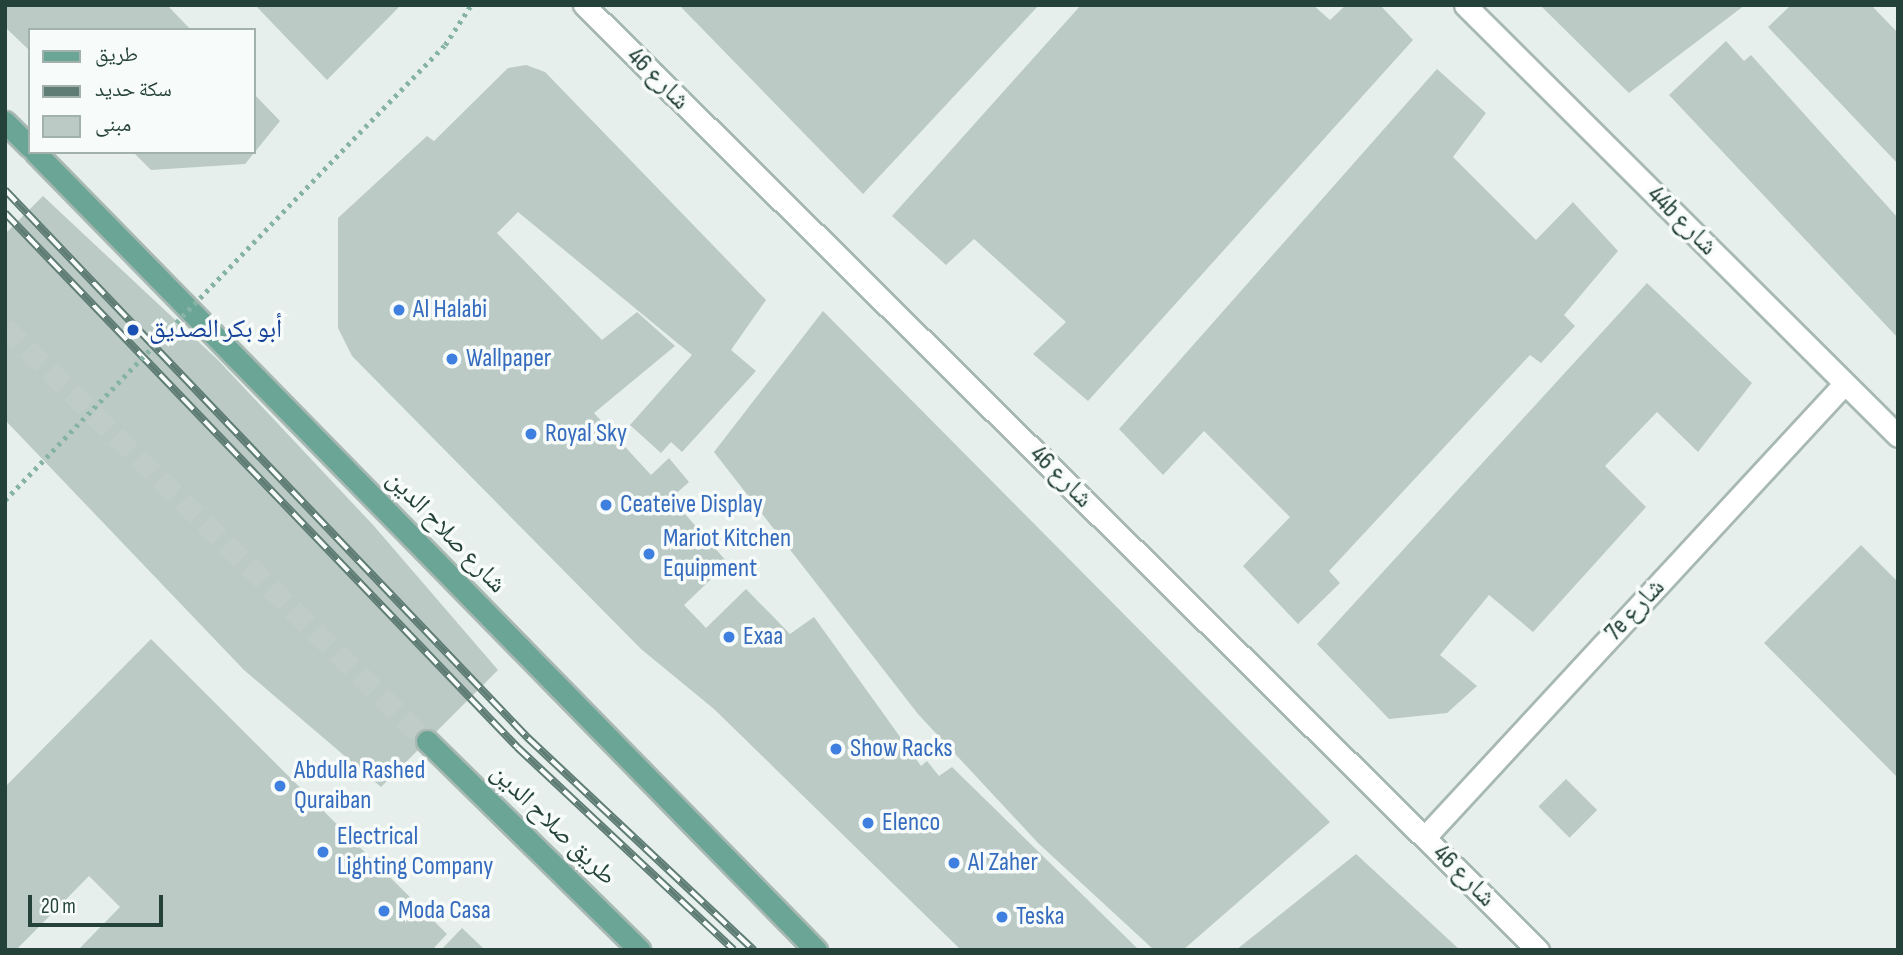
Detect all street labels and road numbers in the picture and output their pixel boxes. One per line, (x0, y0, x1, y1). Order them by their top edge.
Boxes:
street label: شارع 46 (620, 41, 696, 117)
street label: 44b شارع (1640, 179, 1724, 263)
street label: شارع 46 (1023, 439, 1099, 515)
street label: شارع صلاح الدين (380, 464, 512, 600)
street label: 7e شارع (1598, 572, 1672, 648)
street label: طريق صلاح الدين (484, 757, 622, 893)
street label: شارع 46 (1426, 838, 1502, 914)

